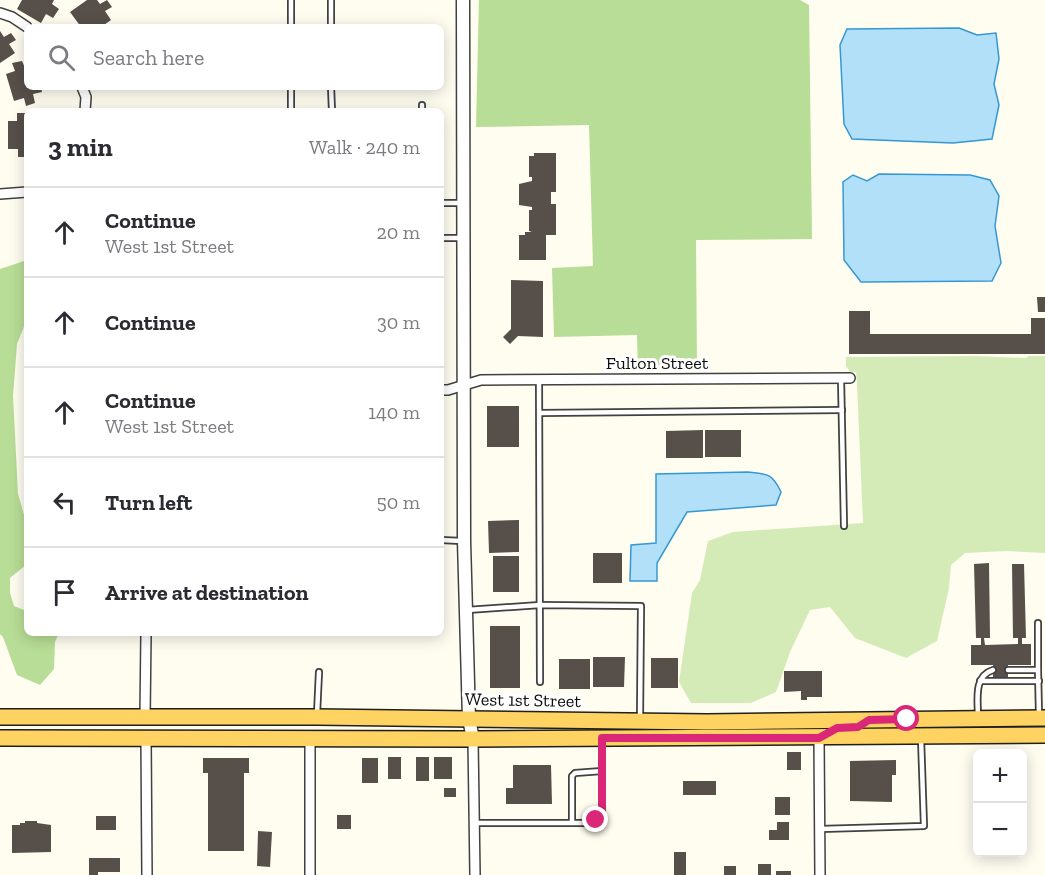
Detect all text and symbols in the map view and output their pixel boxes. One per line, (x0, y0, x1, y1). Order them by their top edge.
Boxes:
search box (24, 24, 444, 90)
icon: search (45, 41, 78, 74)
text: Search here (93, 44, 204, 71)
text: 3 min (48, 131, 113, 163)
text: Walk · 240 m (309, 135, 420, 159)
text: Continue (105, 207, 196, 234)
icon: ahead (48, 216, 81, 249)
text: 20 m (376, 220, 420, 244)
text: West 1st Street (105, 234, 234, 258)
icon: ahead (48, 306, 81, 339)
text: Continue (105, 309, 196, 336)
text: 30 m (377, 310, 420, 334)
street label: Fulton Street (606, 352, 709, 374)
text: Continue (105, 387, 196, 414)
icon: ahead (48, 396, 81, 429)
text: 140 m (368, 400, 420, 424)
text: West 1st Street (105, 414, 234, 438)
icon: left (48, 486, 81, 519)
text: Turn left (105, 489, 192, 516)
text: 50 m (376, 490, 420, 514)
icon: arrive (48, 576, 81, 609)
text: Arrive at destination (105, 579, 308, 606)
street label: West 1st Street (465, 688, 582, 712)
route start (893, 705, 919, 731)
map controls (973, 749, 1027, 857)
button: + (973, 749, 1027, 803)
button: − (973, 803, 1027, 857)
route end (582, 806, 608, 832)

